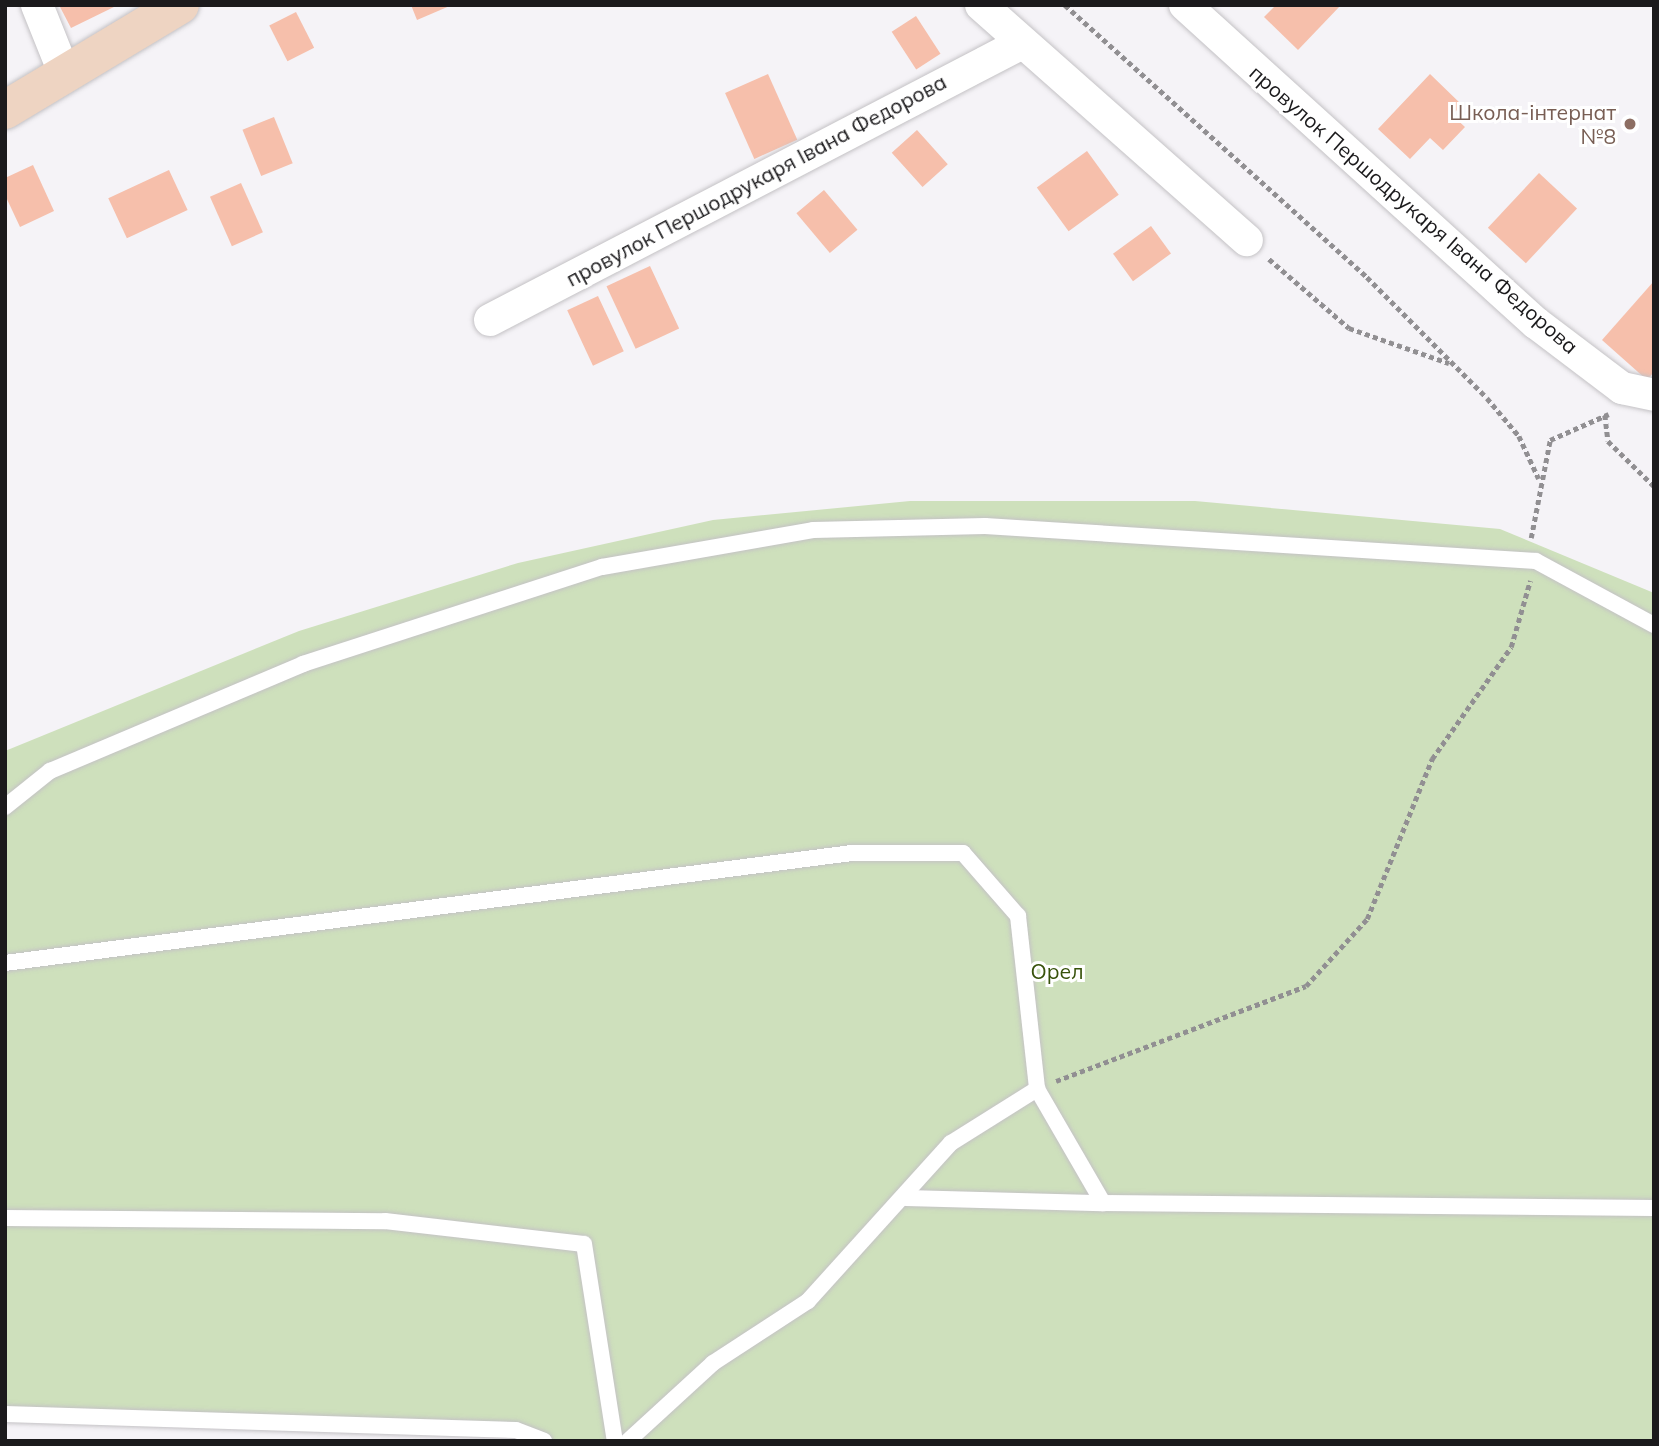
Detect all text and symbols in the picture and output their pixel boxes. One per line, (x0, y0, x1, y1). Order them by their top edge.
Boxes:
street label: провулок Першодрукаря Івана Федорова (1245, 59, 1583, 359)
street label: провулок Першодрукаря Івана Федорова (562, 69, 950, 291)
place label: Школа-інтернат №8 (1449, 99, 1616, 149)
marker: Школа-інтернат №8 (1622, 116, 1638, 132)
park label: Орел (1031, 958, 1083, 984)

